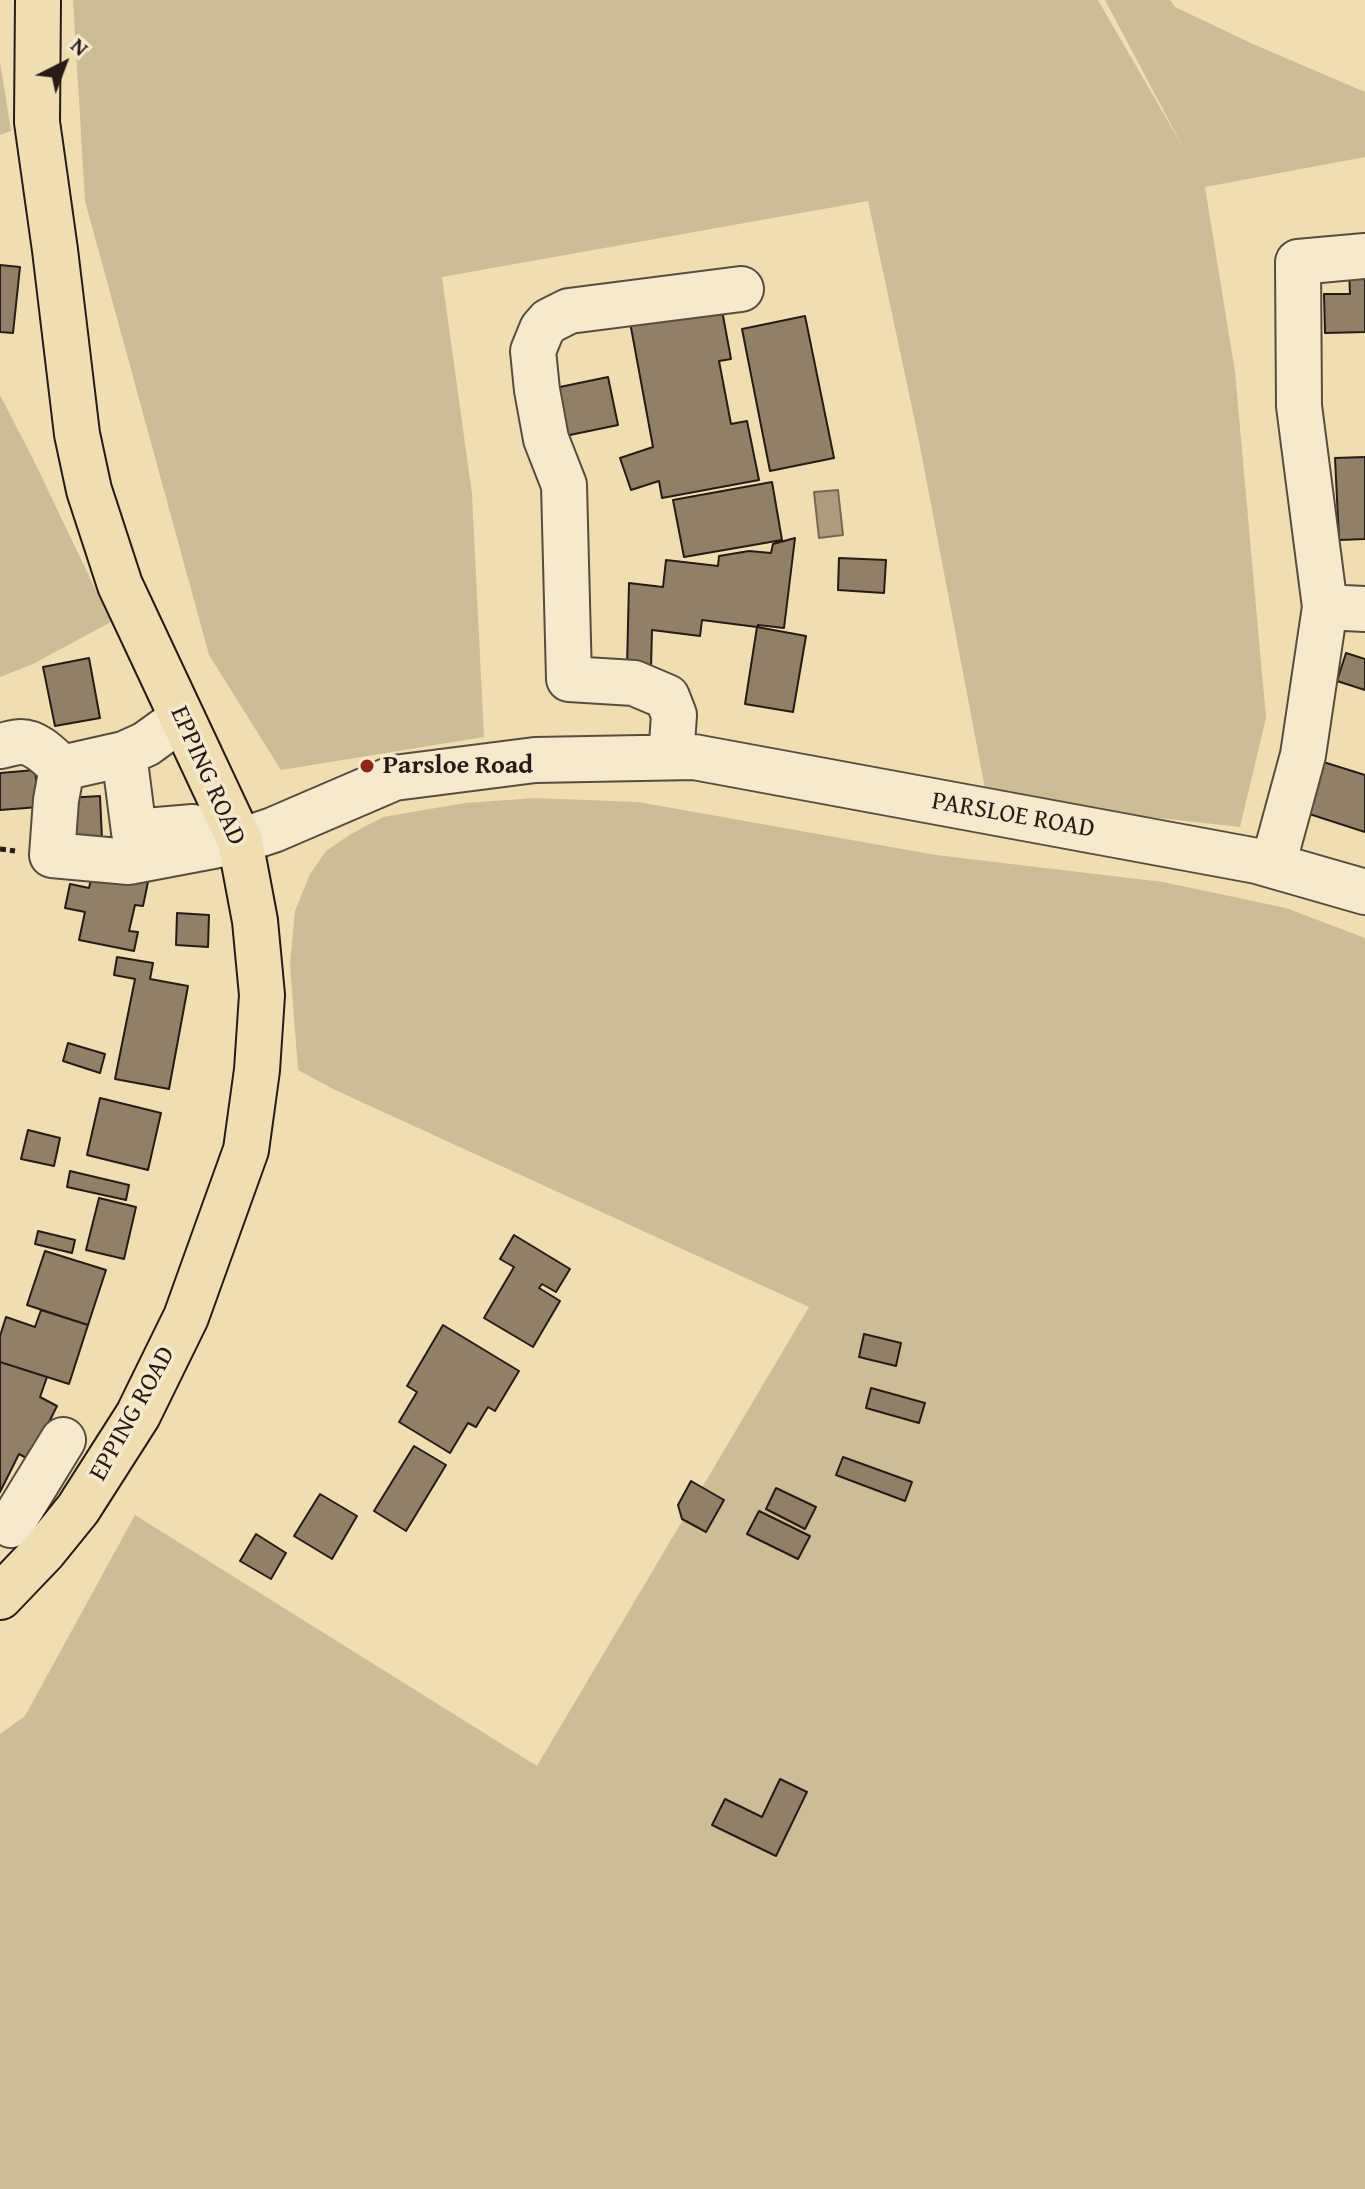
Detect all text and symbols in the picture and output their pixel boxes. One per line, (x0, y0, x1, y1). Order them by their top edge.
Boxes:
north arrow (24, 24, 104, 104)
text: N (64, 29, 96, 63)
street label: EPPING ROAD (163, 702, 251, 850)
place label: Parsloe Road (383, 750, 533, 782)
marker: Parsloe Road (358, 757, 376, 775)
street label: PARSLOE ROAD (929, 786, 1097, 846)
street label: EPPING ROAD (83, 1341, 183, 1487)

